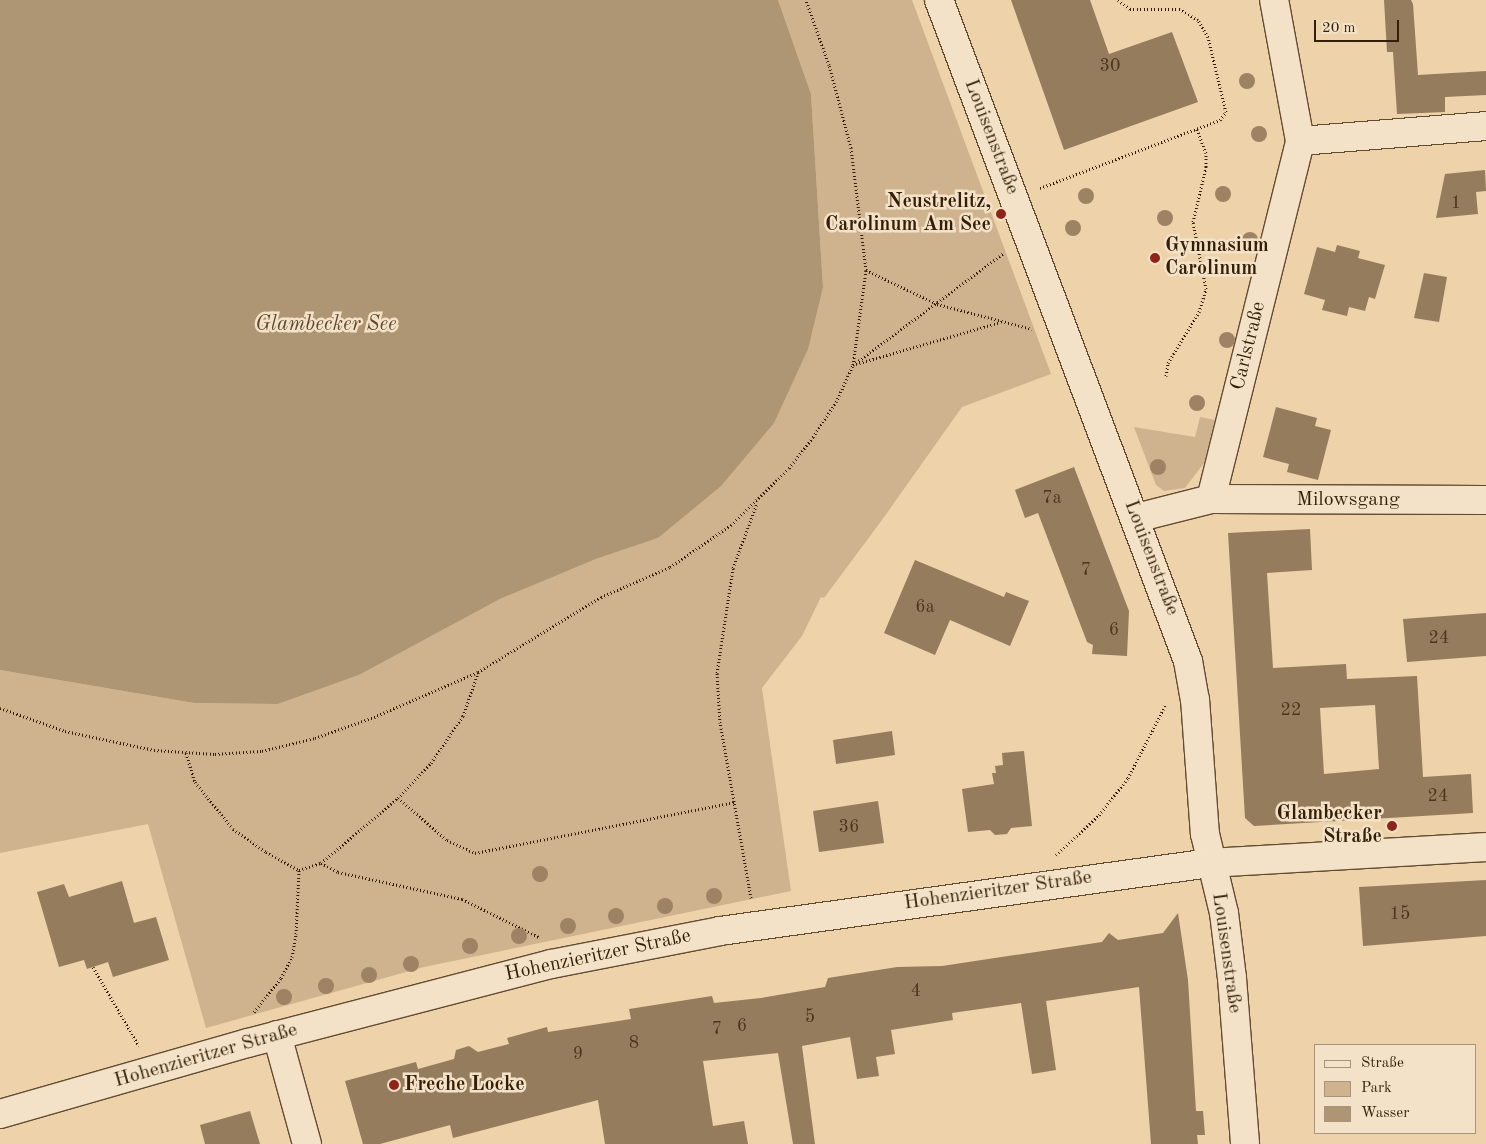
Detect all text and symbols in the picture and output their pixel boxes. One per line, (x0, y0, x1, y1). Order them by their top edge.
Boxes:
scale bar (1316, 10, 1401, 42)
text: 20 m (1322, 21, 1356, 36)
house number: 30 (1100, 55, 1120, 77)
street label: Louisenstraße (958, 76, 1024, 198)
place label: Neustrelitz, Carolinum Am See (825, 190, 991, 237)
house number: 1 (1451, 192, 1461, 214)
marker: Neustrelitz, Carolinum Am See (995, 208, 1007, 220)
place label: Gymnasium Carolinum (1165, 235, 1269, 282)
marker: Gymnasium Carolinum (1149, 252, 1161, 264)
street label: Carlstraße (1226, 299, 1272, 393)
water label: Glambecker See (255, 312, 397, 338)
house number: 7a (1042, 487, 1062, 509)
street label: Milowsgang (1296, 488, 1400, 512)
street label: Louisenstraße (1118, 497, 1184, 619)
house number: 7 (1081, 559, 1091, 581)
house number: 6a (915, 596, 935, 618)
house number: 6 (1109, 619, 1119, 641)
house number: 24 (1429, 627, 1449, 649)
house number: 22 (1281, 699, 1301, 721)
house number: 24 (1428, 785, 1448, 807)
place label: Glambecker Straße (1277, 802, 1382, 849)
house number: 36 (839, 816, 859, 838)
marker: Glambecker Straße (1386, 820, 1398, 832)
street label: Hohenzieritzer Straße (902, 866, 1094, 916)
street label: Louisenstraße (1206, 891, 1246, 1015)
house number: 15 (1390, 903, 1410, 925)
street label: Hohenzieritzer Straße (503, 925, 693, 987)
house number: 4 (911, 980, 921, 1002)
house number: 5 (805, 1006, 815, 1028)
house number: 6 (737, 1015, 747, 1037)
street label: Hohenzieritzer Straße (112, 1018, 300, 1094)
house number: 7 (712, 1018, 722, 1040)
house number: 8 (629, 1032, 639, 1054)
house number: 9 (573, 1043, 583, 1065)
legend (1314, 1044, 1476, 1134)
text: Straße (1361, 1056, 1404, 1071)
place label: Freche Locke (404, 1073, 525, 1097)
marker: Freche Locke (388, 1079, 400, 1091)
text: Park (1361, 1081, 1392, 1096)
text: Wasser (1361, 1106, 1409, 1121)

